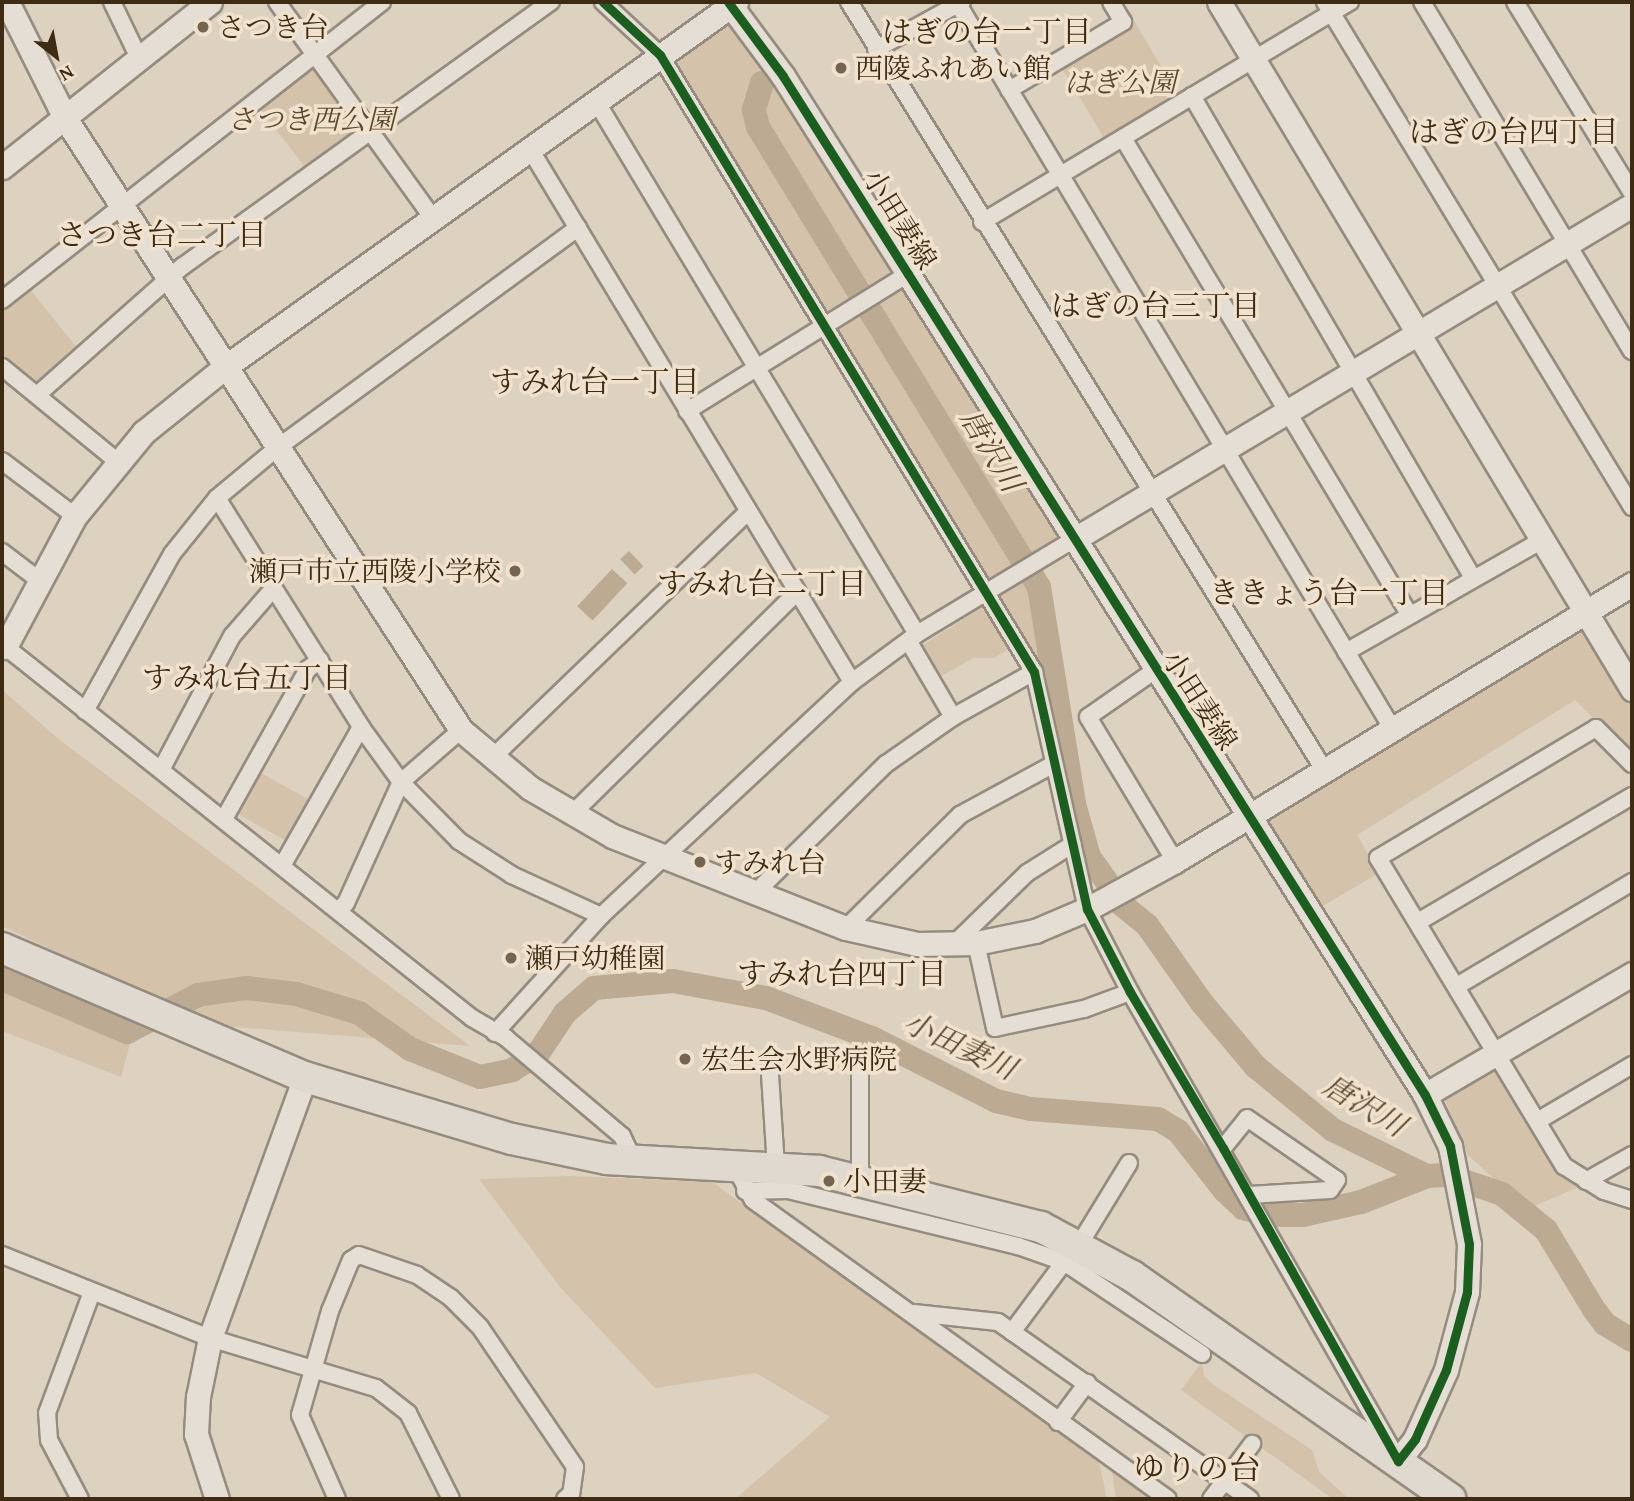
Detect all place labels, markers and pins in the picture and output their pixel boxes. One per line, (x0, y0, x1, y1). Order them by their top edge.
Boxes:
place label: さつき台 (217, 10, 329, 44)
marker: さつき台 (195, 19, 211, 35)
place label: 西陵ふれあい館 (855, 51, 1051, 85)
marker: 西陵ふれあい館 (833, 60, 849, 76)
place label: 瀬戸市立西陵小学校 (249, 554, 501, 588)
marker: 瀬戸市立西陵小学校 (507, 563, 523, 579)
place label: すみれ台 (714, 845, 826, 879)
marker: すみれ台 (692, 854, 708, 870)
place label: 瀬戸幼稚園 (525, 941, 665, 975)
marker: 瀬戸幼稚園 (503, 950, 519, 966)
place label: 宏生会水野病院 (701, 1042, 897, 1076)
marker: 宏生会水野病院 (675, 1049, 695, 1069)
place label: 小田妻 (843, 1164, 927, 1198)
marker: 小田妻 (821, 1173, 837, 1189)

